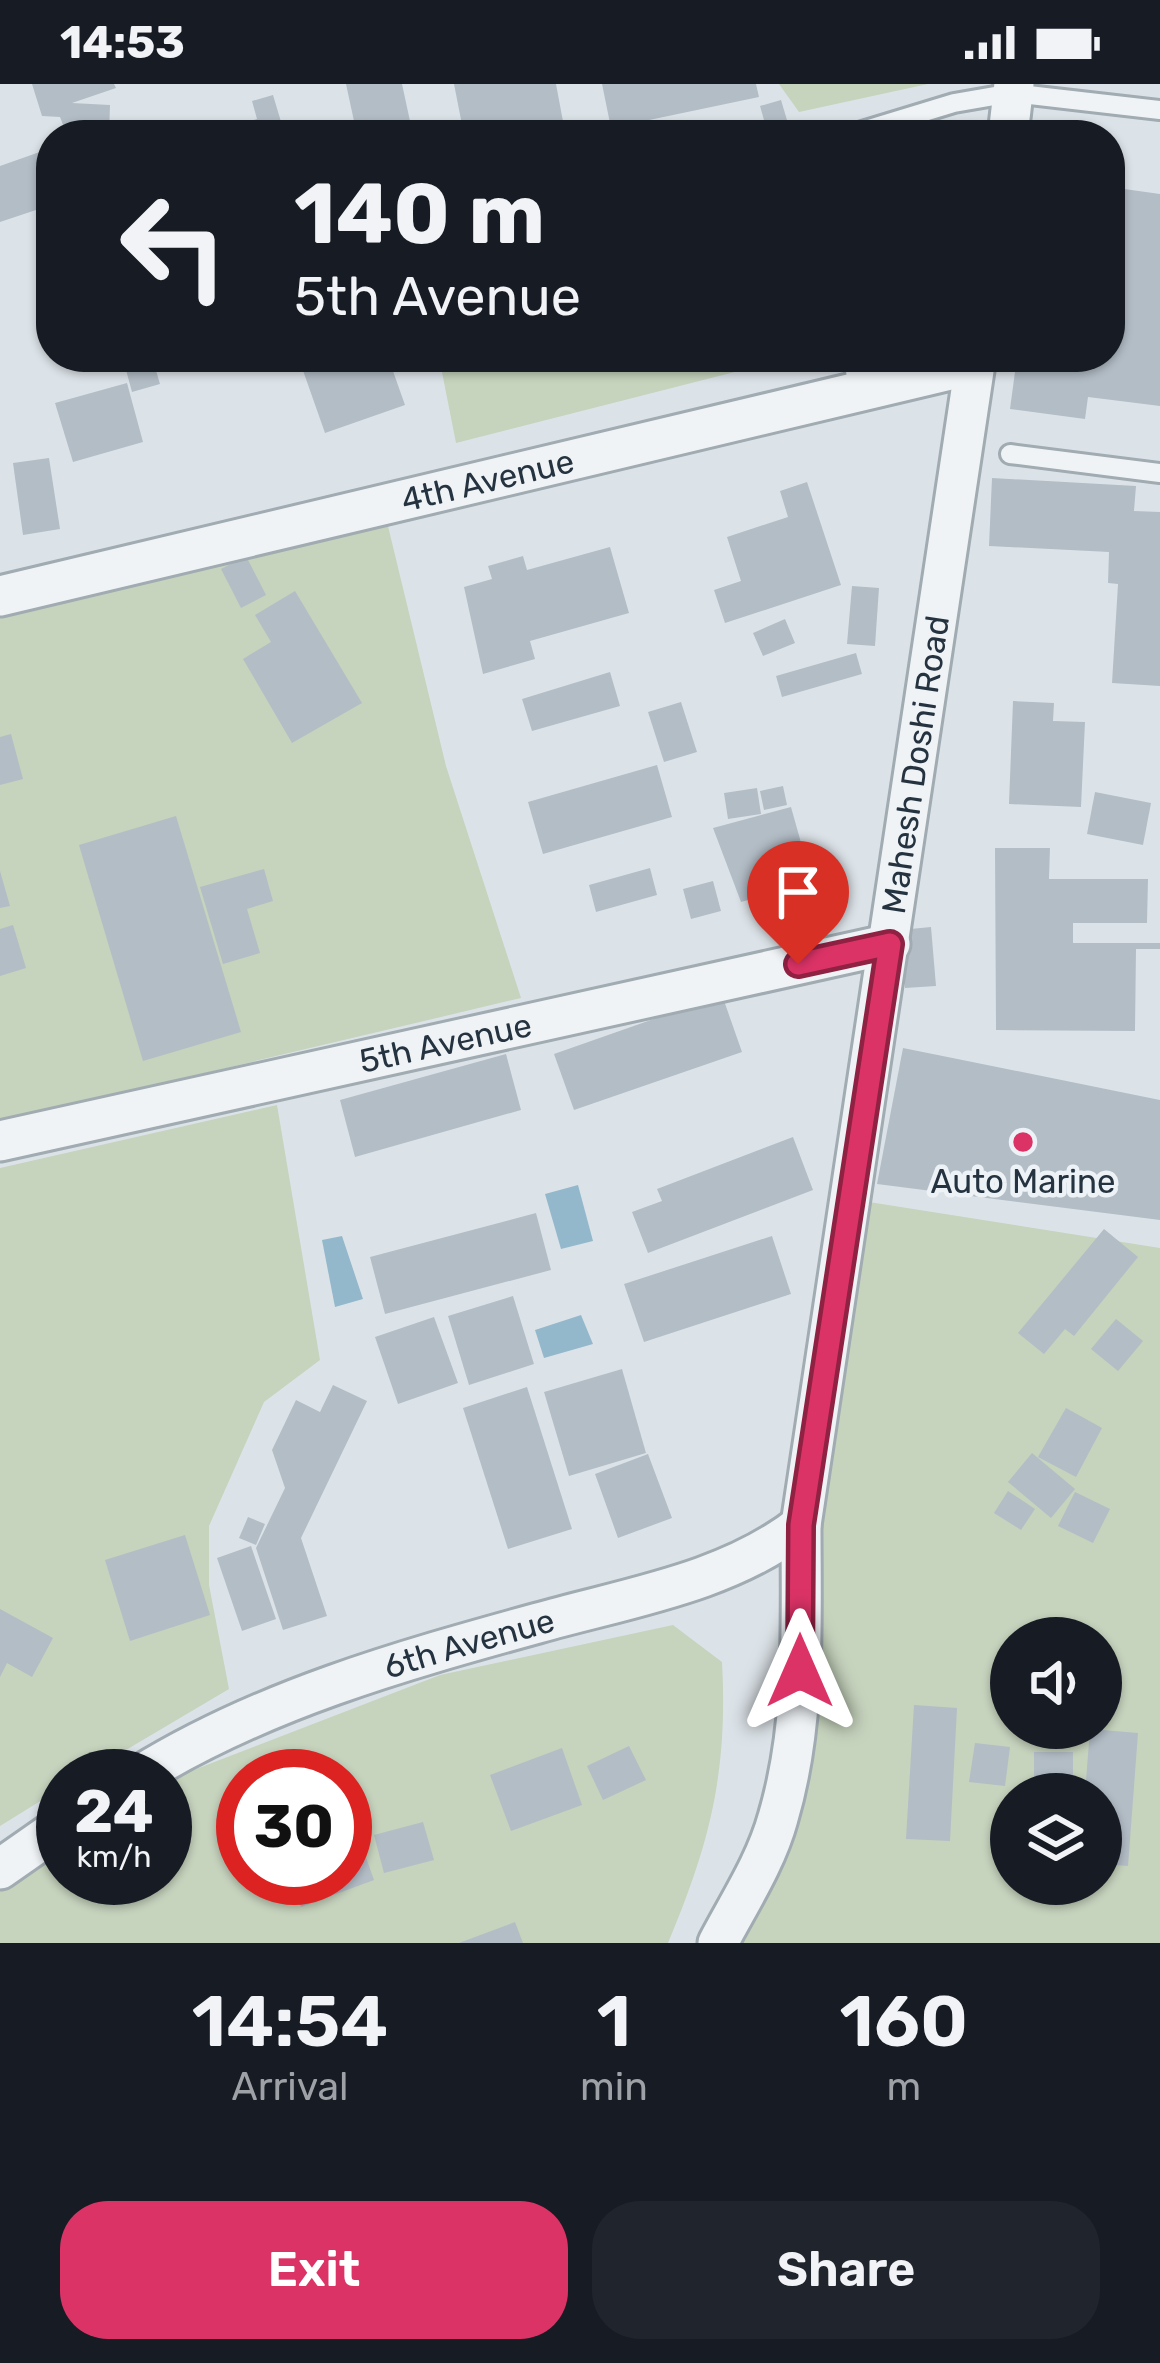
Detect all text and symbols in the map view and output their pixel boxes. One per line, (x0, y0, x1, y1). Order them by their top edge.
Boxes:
text: 14:53 (60, 16, 185, 69)
text: 140 m (294, 164, 545, 264)
icon: left (96, 168, 252, 324)
text: 5th Avenue (294, 265, 581, 329)
street label: 4th Avenue (397, 441, 578, 520)
street label: Mahesh Doshi Road (874, 613, 957, 916)
pin (747, 841, 849, 964)
icon: arrive (765, 859, 831, 925)
street label: 5th Avenue (355, 1005, 535, 1081)
marker: Auto Marine (1010, 1129, 1036, 1155)
place label: Auto Marine (930, 1162, 1116, 1201)
street label: 6th Avenue (379, 1600, 559, 1687)
position arrow (737, 1608, 863, 1734)
map controls (990, 1617, 1122, 1905)
button: sound (990, 1617, 1122, 1749)
speed limit sign: 30 (216, 1749, 372, 1905)
button: layers (990, 1773, 1122, 1905)
text: 24 (74, 1776, 154, 1847)
text: km/h (77, 1839, 151, 1875)
text: 14:54 (192, 1979, 388, 2064)
text: 1 (597, 1979, 631, 2064)
text: 160 (840, 1979, 968, 2064)
text: Arrival (232, 2064, 349, 2110)
text: min (580, 2064, 648, 2110)
text: m (887, 2064, 921, 2110)
button: Exit (60, 2201, 568, 2339)
button: Share (592, 2201, 1100, 2339)

